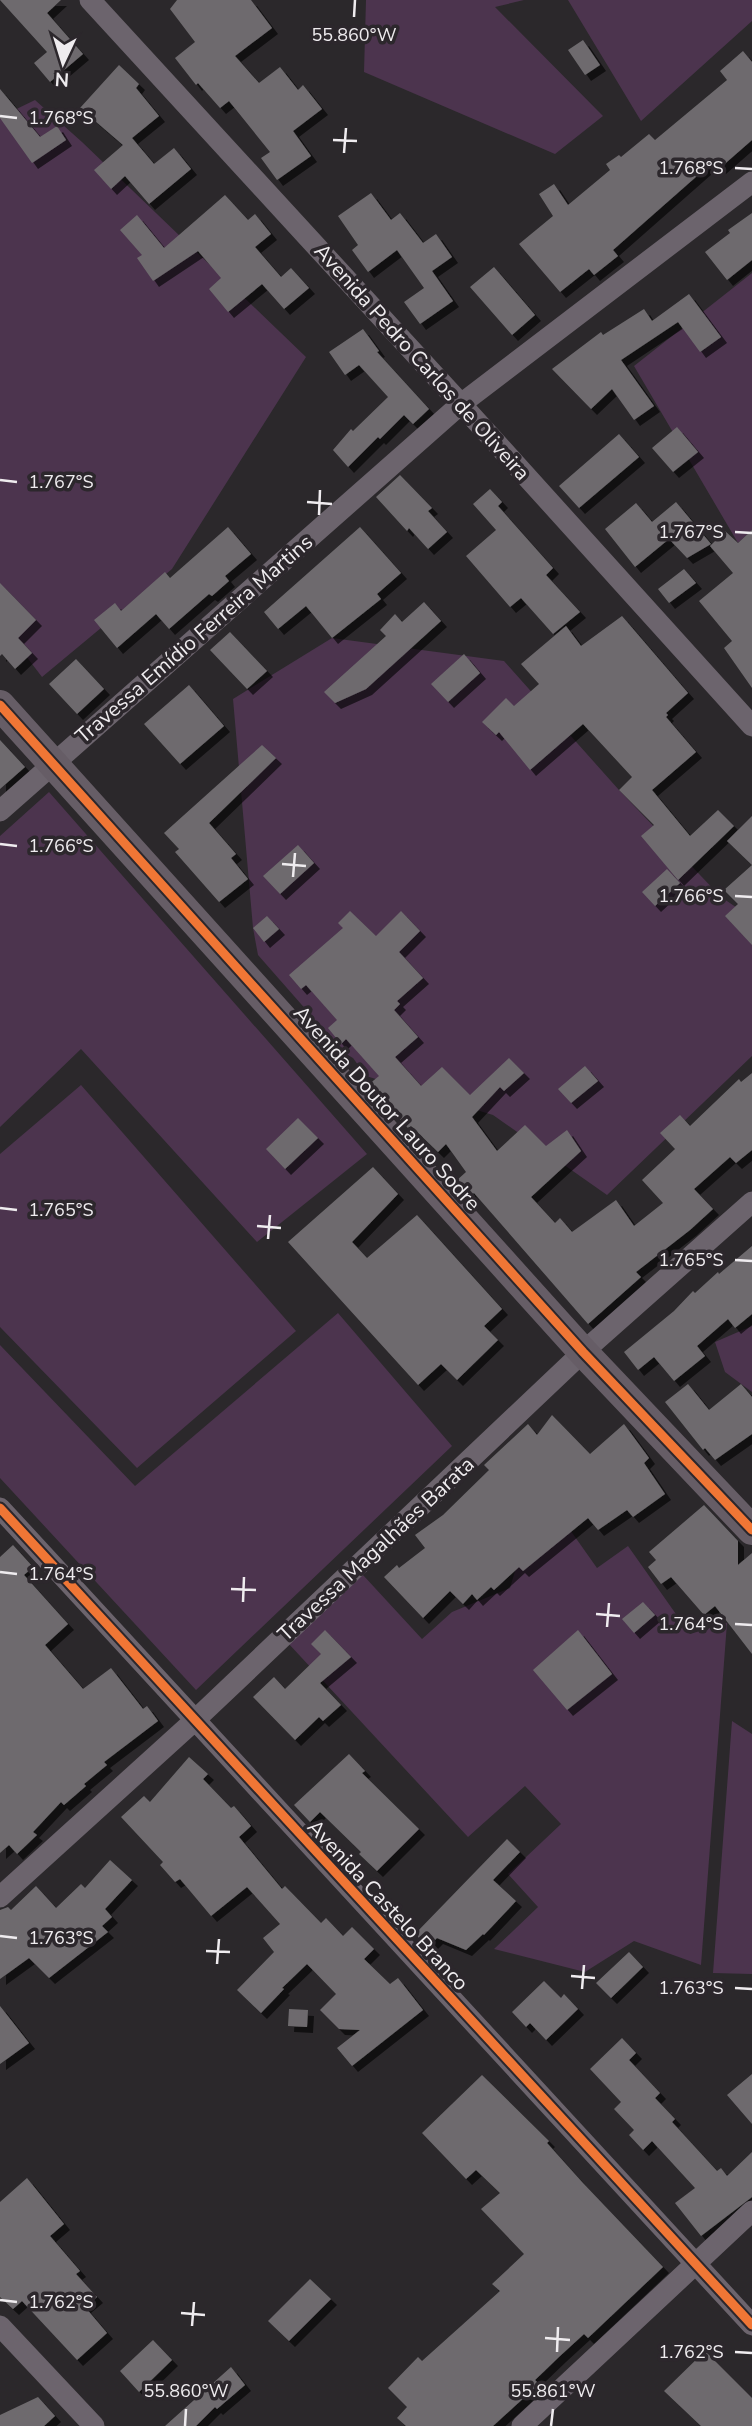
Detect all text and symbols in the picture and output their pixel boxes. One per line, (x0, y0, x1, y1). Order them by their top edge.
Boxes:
text: 55.860°W (312, 23, 397, 47)
north arrow (28, 28, 98, 98)
text: N (54, 65, 70, 92)
text: 1.768°S (28, 106, 94, 130)
text: 1.768°S (658, 156, 724, 180)
street label: Avenida Pedro Carlos de Oliveira (308, 238, 536, 486)
text: 1.767°S (28, 470, 94, 494)
text: 1.767°S (658, 520, 724, 544)
street label: Travessa Emídio Ferreira Martins (69, 528, 319, 750)
text: 1.766°S (28, 834, 94, 858)
text: 1.766°S (658, 884, 724, 908)
street label: Avenida Doutor Lauro Sodre (287, 999, 487, 1217)
text: 1.765°S (28, 1198, 94, 1222)
text: 1.765°S (658, 1248, 724, 1272)
street label: Travessa Magalhães Barata (272, 1450, 480, 1648)
text: 1.764°S (28, 1562, 94, 1586)
text: 1.764°S (658, 1612, 724, 1636)
street label: Avenida Castelo Branco (301, 1813, 475, 1997)
text: 1.763°S (28, 1926, 94, 1950)
text: 1.763°S (658, 1976, 724, 2000)
text: 1.762°S (28, 2290, 94, 2314)
text: 1.762°S (658, 2340, 724, 2364)
text: 55.860°W (144, 2379, 229, 2403)
text: 55.861°W (511, 2379, 596, 2403)

